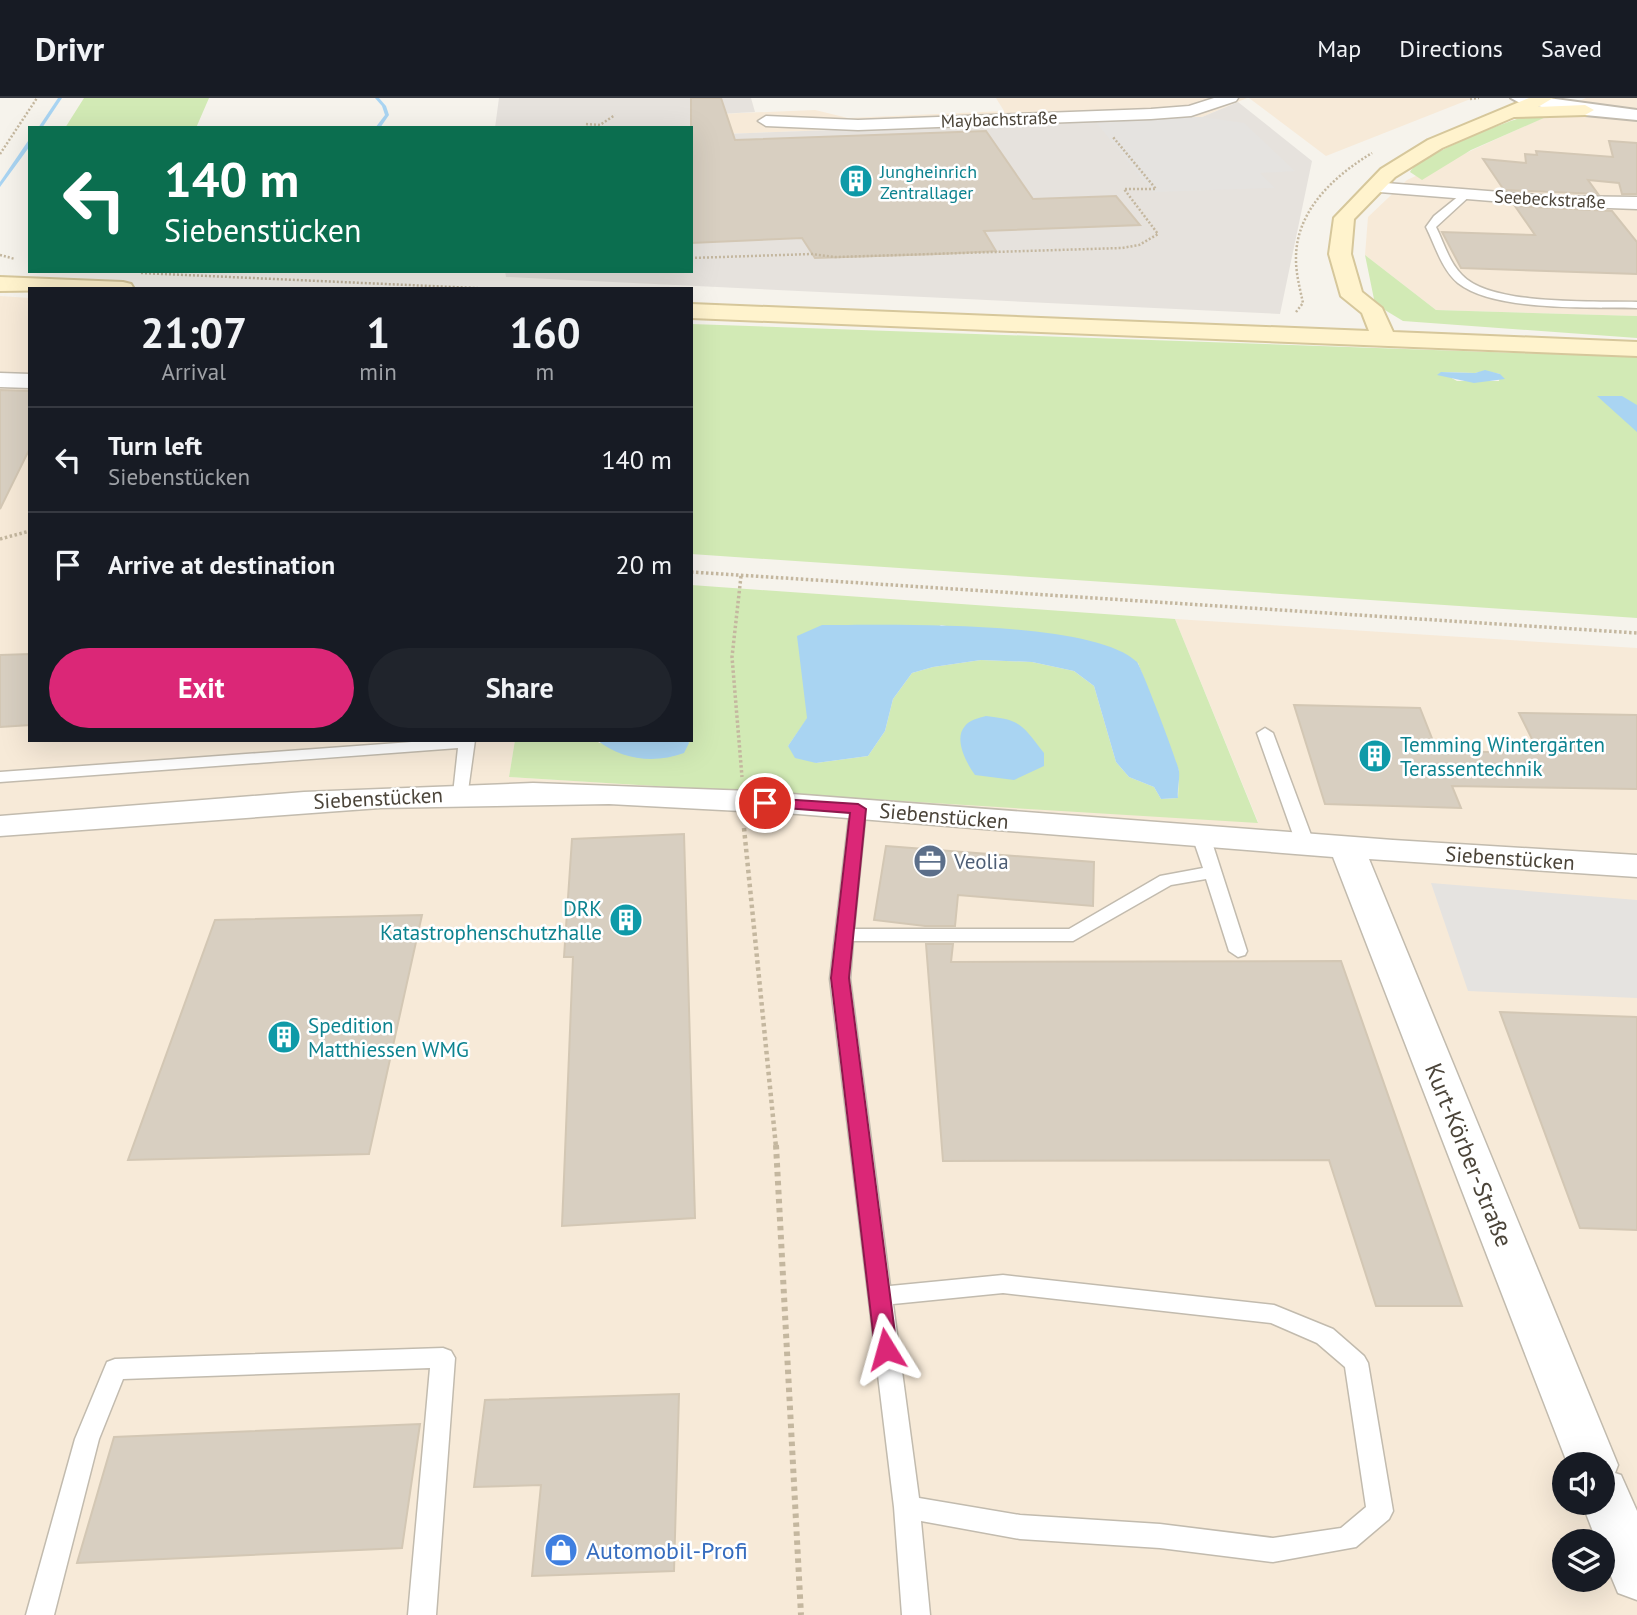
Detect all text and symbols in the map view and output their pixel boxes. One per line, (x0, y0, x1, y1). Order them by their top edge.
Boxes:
text: Drivr (35, 27, 104, 70)
text: Map (1317, 33, 1361, 64)
text: Directions (1399, 33, 1503, 64)
text: Saved (1541, 33, 1602, 64)
street label: Maybachstraße (940, 105, 1058, 133)
text: 140 m (164, 147, 299, 211)
icon: left (49, 154, 140, 245)
place label: Jungheinrich Zentrallager (879, 160, 977, 204)
building icon: Jungheinrich Zentrallager (837, 162, 875, 200)
street label: Seebeckstraße (1494, 185, 1606, 213)
text: Siebenstücken (164, 209, 362, 251)
text: 21:07 (140, 305, 247, 360)
text: 1 (366, 305, 390, 360)
text: 160 (509, 305, 581, 360)
text: Arrival (161, 357, 226, 386)
text: min (359, 357, 397, 386)
text: m (536, 357, 554, 386)
text: Turn left (108, 429, 202, 462)
icon: left (49, 441, 87, 479)
text: 140 m (601, 443, 672, 476)
text: Siebenstücken (108, 462, 250, 491)
icon: arrive (49, 546, 87, 584)
text: Arrive at destination (108, 548, 335, 581)
text: 20 m (616, 548, 672, 581)
button: Exit (49, 648, 354, 728)
button: Share (368, 648, 672, 728)
place label: Temming Wintergärten Terassentechnik (1400, 731, 1605, 782)
building icon: Temming Wintergärten Terassentechnik (1356, 737, 1394, 775)
pin (735, 773, 795, 833)
street label: Siebenstücken (313, 781, 443, 815)
icon: arrive (746, 784, 784, 822)
street label: Siebenstücken (878, 797, 1010, 835)
street label: Siebenstücken (1444, 840, 1576, 876)
office icon: Veolia (911, 842, 949, 880)
place label: Veolia (953, 848, 1009, 875)
place label: DRK Katastrophenschutzhalle (380, 895, 602, 946)
building icon: DRK Katastrophenschutzhalle (607, 901, 645, 939)
place label: Spedition Matthiessen WMG (308, 1012, 469, 1063)
building icon: Spedition Matthiessen WMG (265, 1018, 303, 1056)
street label: Kurt-Körber-Straße (1418, 1059, 1520, 1251)
position arrow (849, 1312, 923, 1386)
map controls (1552, 1452, 1615, 1592)
button: sound (1552, 1452, 1615, 1515)
button: layers (1552, 1529, 1615, 1592)
shop icon: Automobil-Profi (542, 1531, 580, 1569)
place label: Automobil-Profi (586, 1535, 748, 1566)

